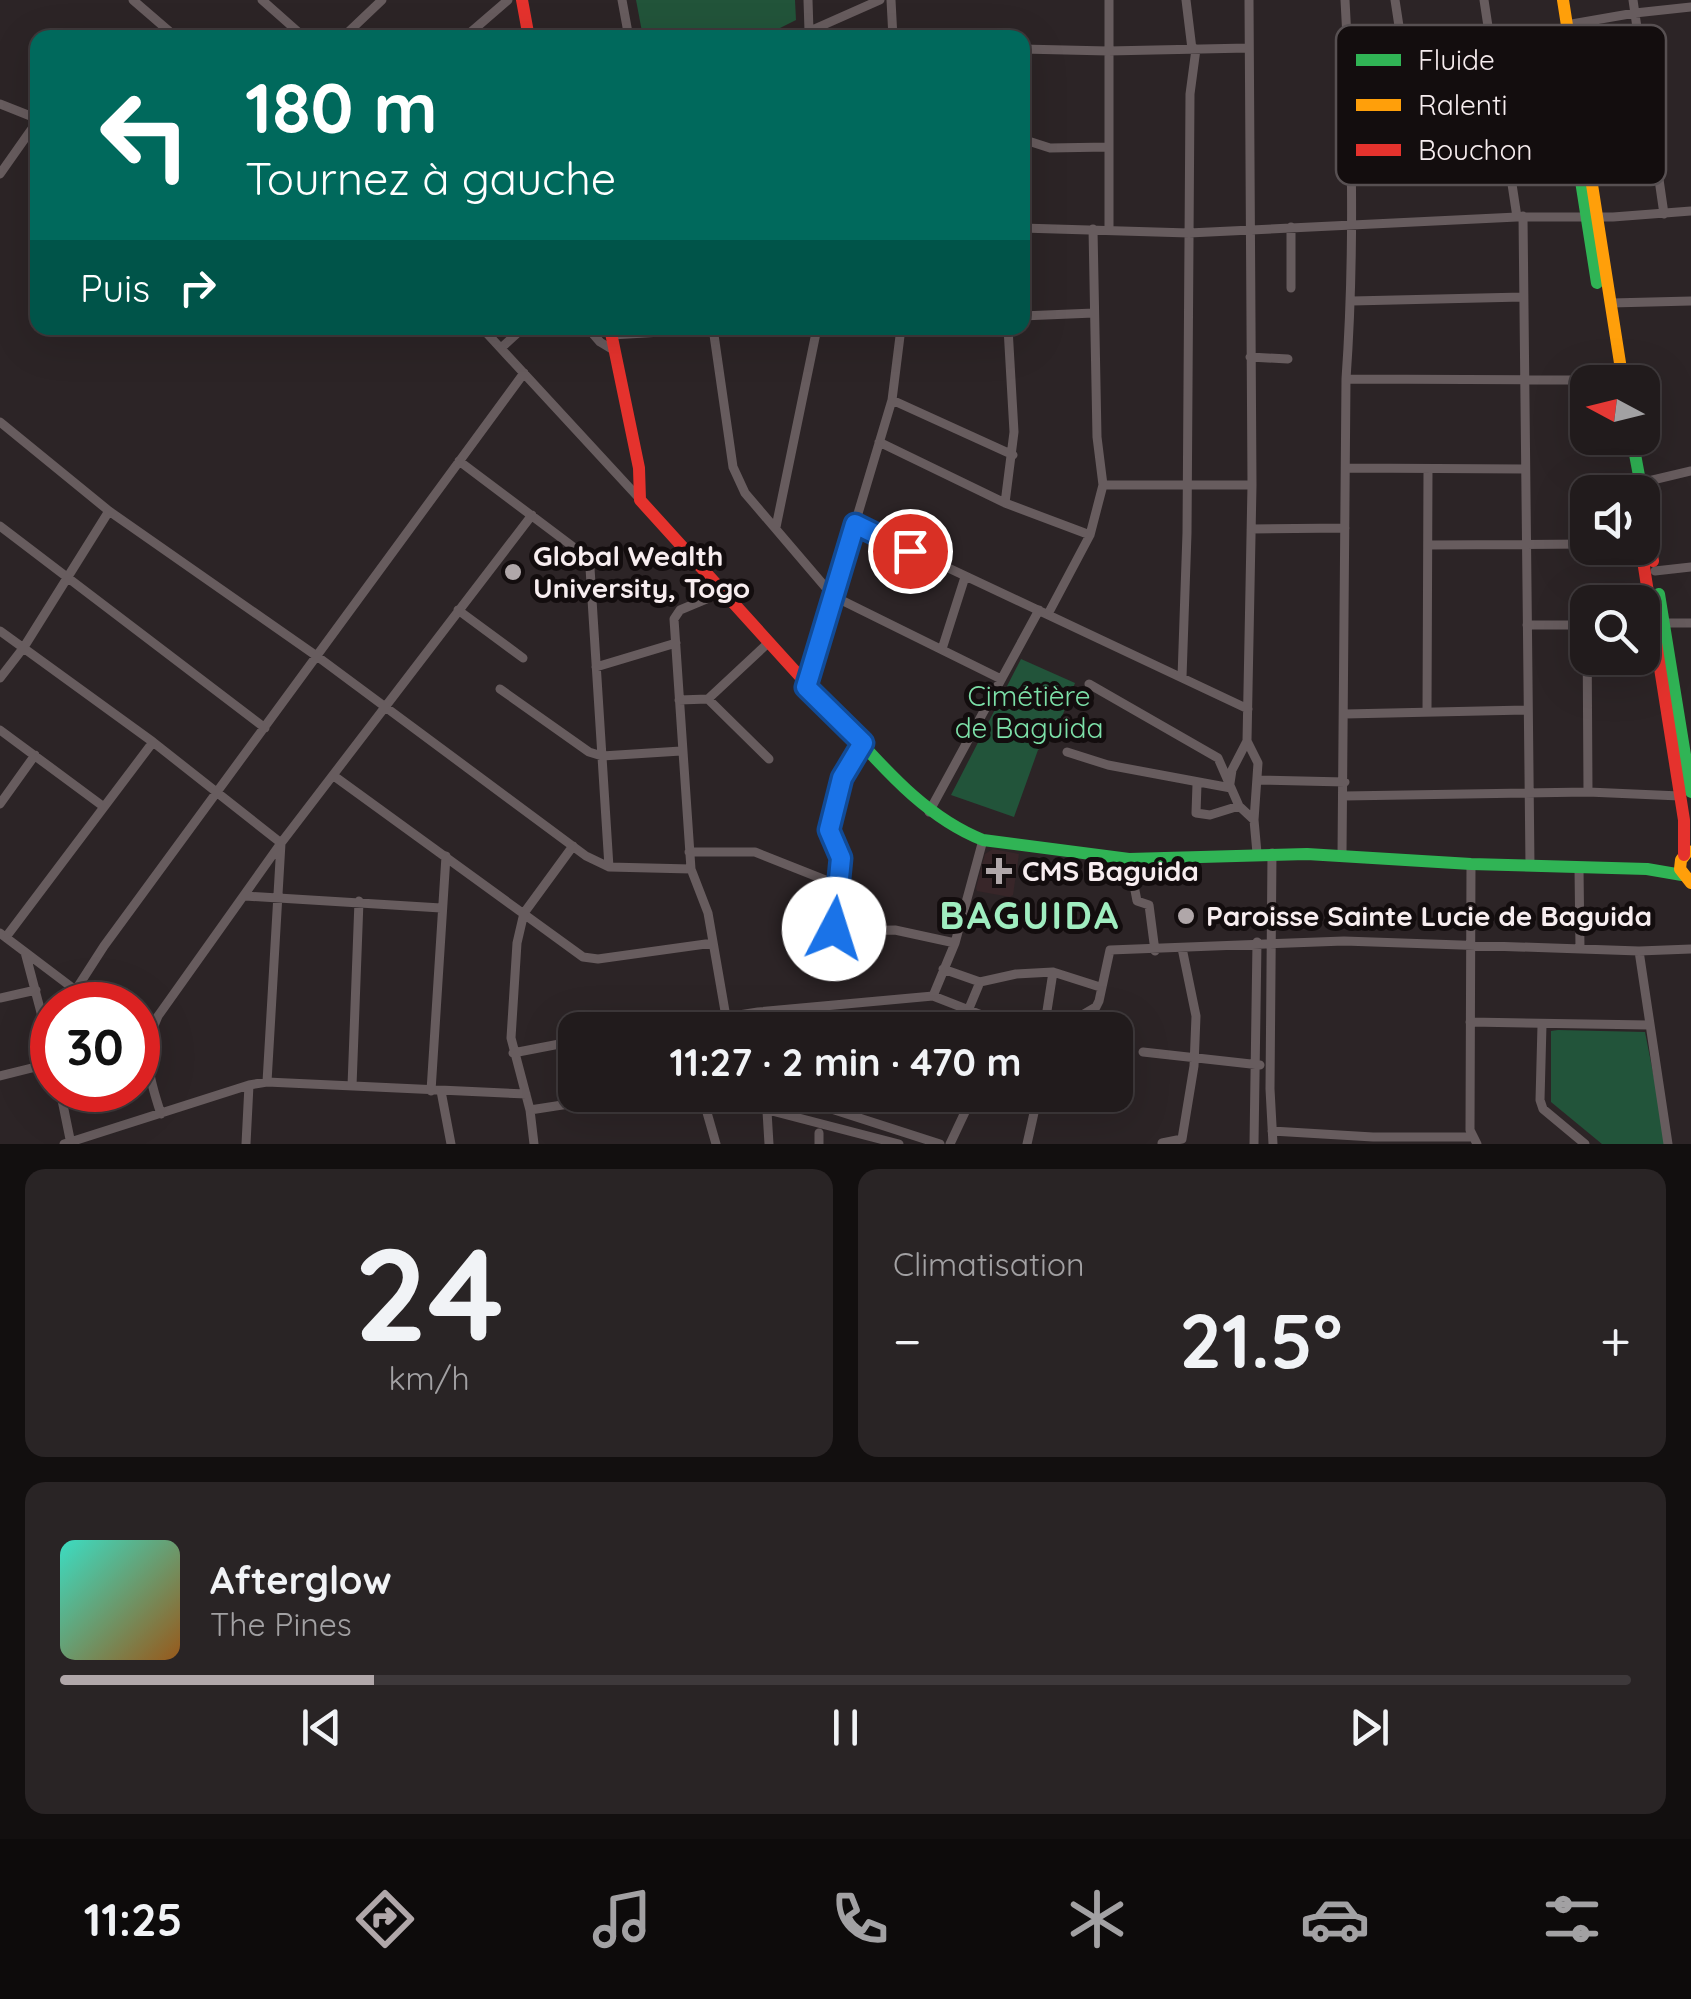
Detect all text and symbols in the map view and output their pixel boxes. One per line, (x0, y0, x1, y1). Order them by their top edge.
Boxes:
legend (1336, 25, 1666, 185)
text: Fluide (1418, 42, 1495, 77)
text: 180 m (245, 63, 438, 151)
icon: left (80, 70, 210, 200)
text: Ralenti (1418, 87, 1508, 122)
text: Bouchon (1418, 132, 1533, 167)
text: Tournez à gauche (245, 150, 616, 206)
icon: right (170, 260, 225, 315)
text: Puis (80, 264, 150, 312)
north arrow (1570, 365, 1660, 455)
map controls (1570, 365, 1660, 675)
button: sound (1570, 475, 1660, 565)
pin (868, 509, 953, 594)
icon: arrive (883, 524, 938, 579)
place label: Global Wealth University, Togo (533, 538, 750, 605)
marker: Global Wealth University, Togo (502, 561, 524, 583)
button: search (1570, 585, 1660, 675)
park label: Cimétière de Baguida (955, 678, 1103, 745)
place label: CMS Baguida (1022, 853, 1199, 888)
marker: CMS Baguida (986, 858, 1012, 884)
position arrow (782, 877, 886, 981)
district label: BAGUIDA (939, 891, 1121, 939)
place label: Paroisse Sainte Lucie de Baguida (1206, 898, 1652, 933)
marker: Paroisse Sainte Lucie de Baguida (1175, 905, 1197, 927)
speed limit sign: 30 (30, 982, 160, 1112)
text: 11:27 · 2 min · 470 m (670, 1038, 1021, 1086)
text: 24 (354, 1211, 504, 1374)
text: Climatisation (893, 1244, 1085, 1284)
text: 21.5° (1179, 1293, 1342, 1387)
text: − (893, 1306, 922, 1375)
text: + (1600, 1306, 1631, 1375)
text: km/h (388, 1358, 470, 1398)
text: Afterglow (210, 1556, 392, 1604)
text: The Pines (210, 1604, 352, 1644)
icon: previous (294, 1700, 349, 1755)
icon: pause (818, 1700, 873, 1755)
icon: next (1342, 1700, 1397, 1755)
icon: directions (350, 1884, 420, 1954)
icon: music (587, 1884, 657, 1954)
icon: phone (825, 1884, 895, 1954)
icon: climate (1062, 1884, 1132, 1954)
icon: car (1300, 1884, 1370, 1954)
icon: filters (1537, 1884, 1607, 1954)
text: 11:25 (84, 1891, 183, 1947)

